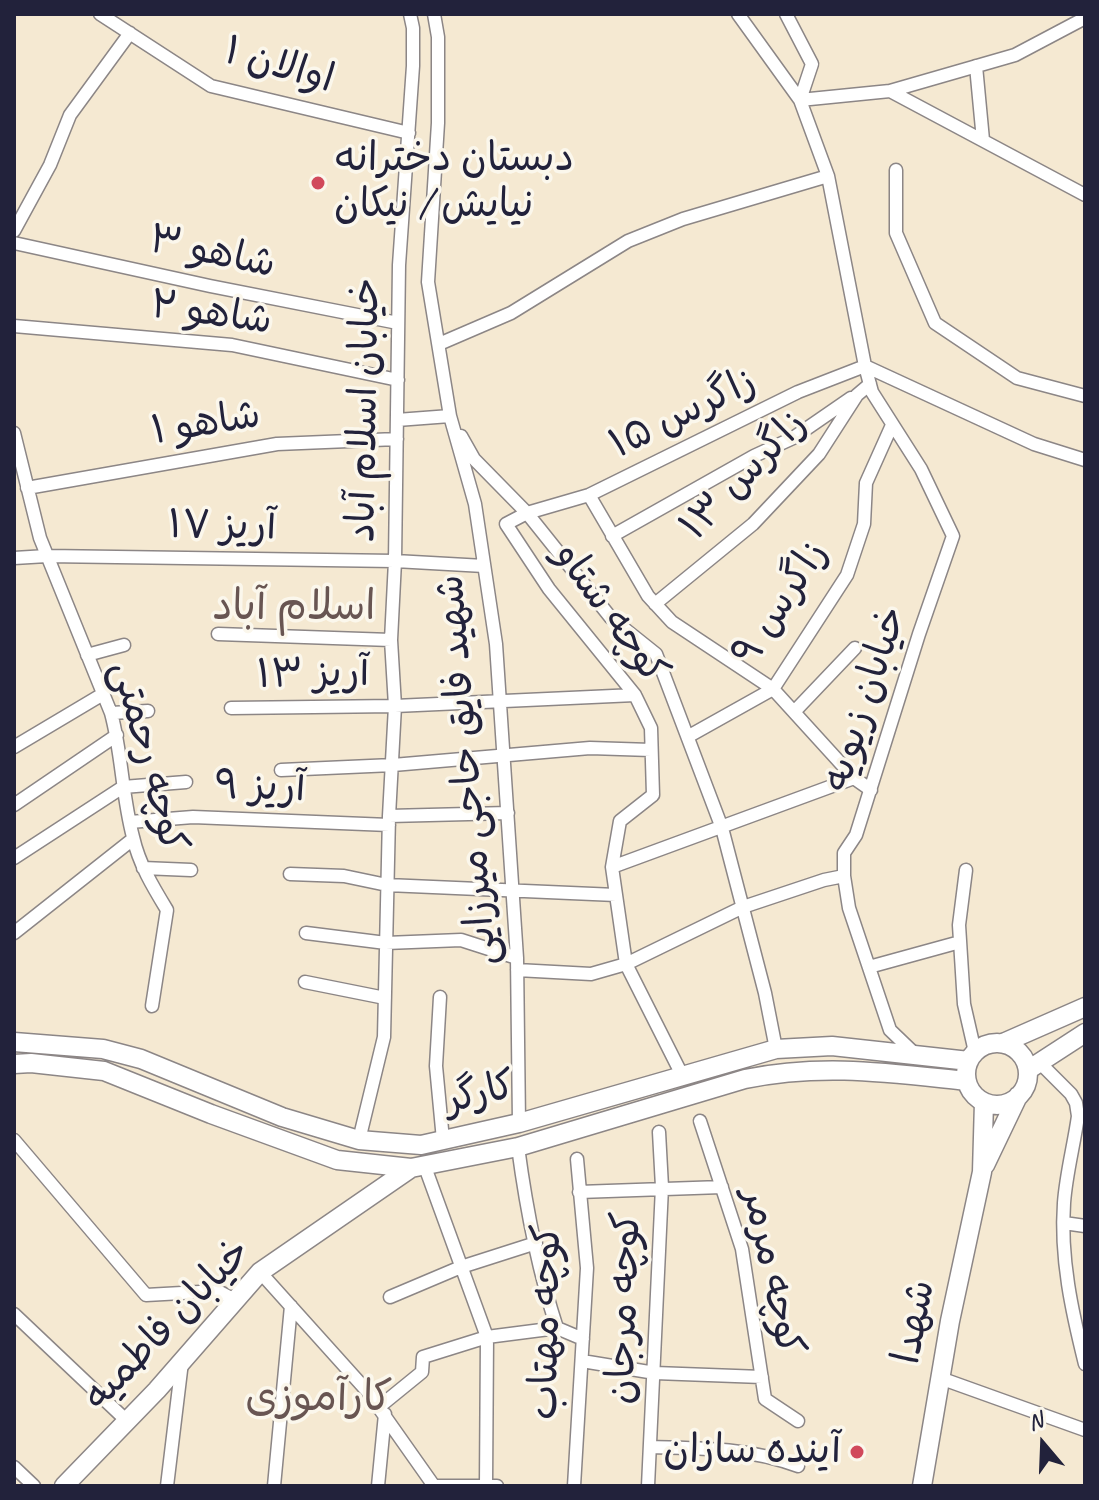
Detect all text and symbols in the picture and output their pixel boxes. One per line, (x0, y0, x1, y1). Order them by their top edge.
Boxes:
street label: اوالان ۱ (219, 27, 339, 105)
place label: دبستان دخترانه نیایش / نیکان (334, 136, 574, 230)
marker: دبستان دخترانه نیایش / نیکان (309, 174, 327, 192)
street label: شاهو ۳ (144, 216, 280, 290)
street label: خیابان اسلام آباد (339, 277, 391, 543)
street label: شاهو ۲ (147, 282, 275, 346)
street label: زاگرس ۱۵ (602, 358, 764, 470)
street label: شاهو ۱ (148, 392, 264, 456)
street label: زاگرس ۱۳ (671, 401, 817, 551)
street label: آریز ۱۷ (167, 502, 277, 552)
street label: زاگرس ۹ (723, 532, 839, 676)
street label: کوچه شتاو (543, 534, 677, 694)
street label: شهید فایق حاجی میرزایی (427, 573, 509, 967)
district label: اسلام آباد (212, 583, 376, 633)
street label: خیابان زیویه (814, 600, 918, 798)
street label: آریز ۱۳ (256, 650, 370, 700)
street label: کوچه رحمتی (99, 656, 197, 858)
street label: آریز ۹ (214, 762, 306, 814)
street label: کارگر (439, 1062, 521, 1126)
street label: کوچه مرمر (731, 1184, 813, 1360)
street label: کوچه مرجان (598, 1211, 652, 1405)
street label: کوچه مهتاب (521, 1224, 573, 1420)
street label: خیابان فاطمیه (74, 1229, 262, 1421)
street label: شهدا (883, 1276, 947, 1368)
district label: کارآموزی (245, 1374, 393, 1424)
north arrow (1003, 1404, 1083, 1484)
text: N (1024, 1406, 1046, 1437)
place label: آینده سازان (663, 1428, 841, 1476)
marker: آینده سازان (848, 1443, 866, 1461)

